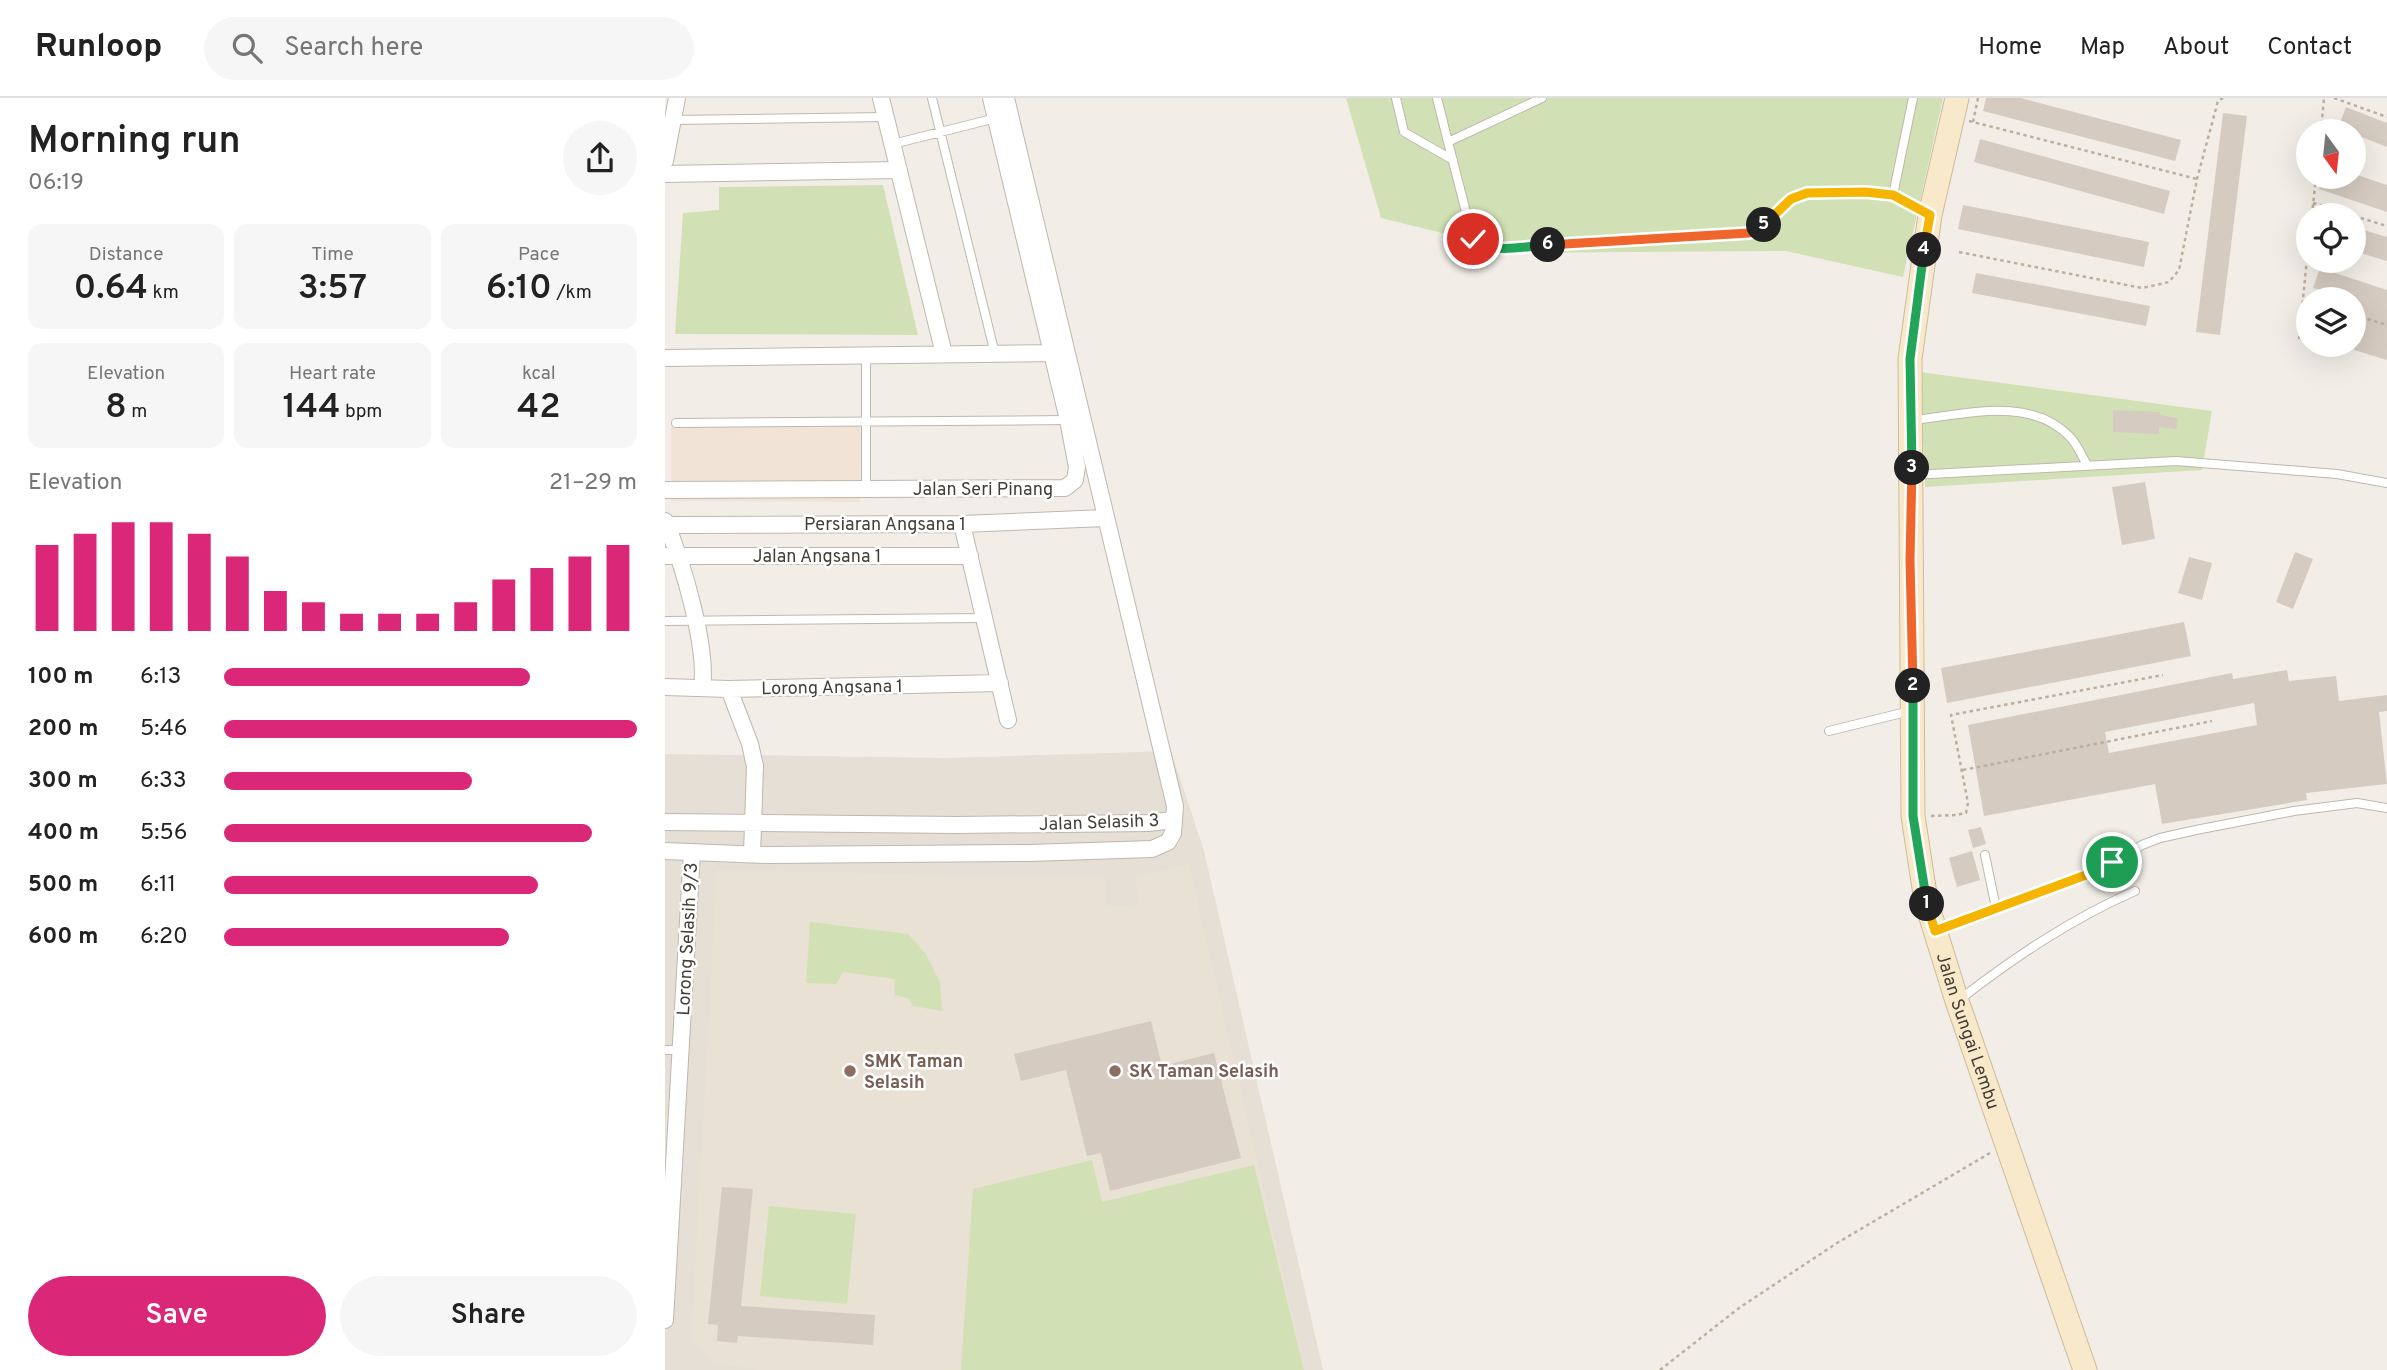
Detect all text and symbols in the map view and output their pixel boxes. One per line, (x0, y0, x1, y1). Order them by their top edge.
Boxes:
search box (204, 17, 694, 80)
text: Runloop (35, 27, 162, 69)
icon: search (228, 29, 266, 67)
text: Search here (284, 32, 423, 65)
text: Home (1978, 33, 2042, 63)
text: Map (2080, 33, 2125, 63)
text: About (2163, 33, 2229, 63)
text: Contact (2267, 33, 2352, 63)
text: Morning run (28, 118, 241, 167)
north arrow (2296, 119, 2366, 189)
map controls (2296, 119, 2366, 357)
button: share (563, 121, 637, 195)
text: 06:19 (28, 169, 84, 198)
button: locate (2296, 203, 2366, 273)
pin: 5 (1747, 208, 1781, 242)
pin (1443, 209, 1503, 269)
text: 5 (1758, 212, 1769, 236)
icon: check (1454, 220, 1492, 258)
pin: 6 (1531, 228, 1565, 262)
text: 6 (1542, 232, 1553, 256)
pin: 4 (1907, 232, 1941, 268)
text: 4 (1917, 237, 1930, 261)
text: Distance (89, 243, 163, 267)
text: Time (311, 243, 354, 267)
text: Pace (518, 243, 560, 267)
text: 0.64 (73, 267, 148, 311)
text: 3:57 (298, 267, 367, 311)
text: 6:10 (486, 267, 552, 311)
text: km (148, 281, 179, 305)
text: /km (552, 281, 592, 305)
button: layers (2296, 287, 2366, 357)
text: Elevation (87, 362, 165, 386)
text: Heart rate (289, 362, 376, 386)
text: kcal (522, 362, 556, 386)
text: 8 (105, 386, 127, 430)
text: 144 (283, 386, 341, 430)
text: 42 (517, 386, 561, 430)
text: m (127, 400, 147, 424)
text: bpm (341, 400, 382, 424)
pin: 3 (1895, 450, 1929, 486)
text: 3 (1906, 455, 1917, 479)
text: Elevation (28, 469, 123, 498)
text: 21–29 m (549, 469, 637, 498)
street label: Jalan Seri Pinang (913, 479, 1053, 502)
street label: Persiaran Angsana 1 (804, 514, 966, 537)
street label: Jalan Angsana 1 (753, 546, 881, 569)
text: 100 m (28, 663, 93, 692)
text: 6:13 (140, 663, 181, 692)
pin: 2 (1895, 668, 1931, 704)
text: 2 (1907, 673, 1918, 697)
street label: Lorong Angsana 1 (761, 676, 903, 701)
text: 200 m (28, 715, 98, 744)
text: 5:46 (140, 715, 187, 744)
text: 300 m (28, 767, 98, 796)
text: 6:33 (140, 767, 187, 796)
street label: Jalan Selasih 3 (1038, 810, 1160, 837)
text: 400 m (28, 819, 99, 848)
text: 5:56 (140, 819, 187, 848)
pin (2082, 832, 2142, 892)
icon: arrive (2093, 843, 2131, 881)
street label: Lorong Selasih 9/3 (673, 862, 704, 1016)
text: 500 m (28, 871, 98, 900)
text: 6:11 (140, 871, 176, 900)
pin: 1 (1909, 886, 1945, 922)
text: 1 (1923, 891, 1930, 915)
text: 600 m (28, 923, 98, 952)
text: 6:20 (140, 923, 188, 952)
street label: Jalan Sungai Lembu (1930, 950, 2004, 1113)
place label: SMK Taman Selasih (864, 1051, 963, 1095)
place label: SK Taman Selasih (1129, 1061, 1279, 1084)
marker: SMK Taman Selasih (842, 1063, 858, 1079)
marker: SK Taman Selasih (1107, 1063, 1123, 1079)
button: Save (28, 1276, 326, 1356)
button: Share (340, 1276, 637, 1356)

